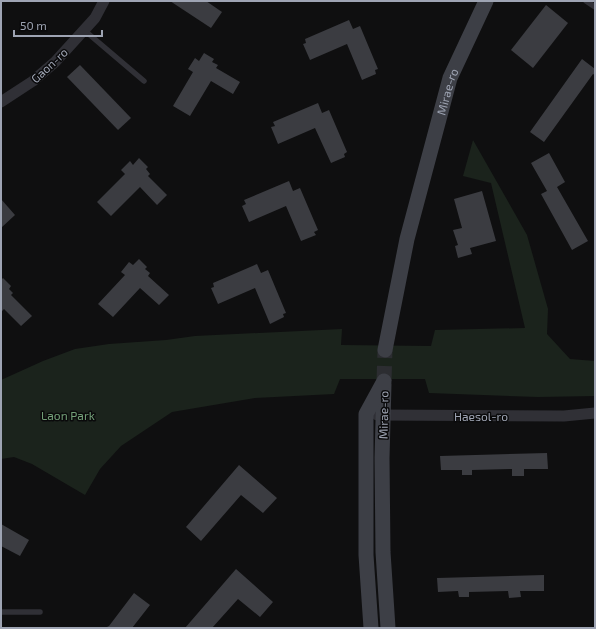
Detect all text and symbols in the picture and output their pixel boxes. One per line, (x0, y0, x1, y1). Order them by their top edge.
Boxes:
scale bar (14, 12, 102, 38)
text: 50 m (20, 18, 47, 32)
street label: Gaon-ro (28, 44, 70, 85)
street label: Mirae-ro (433, 66, 461, 116)
street label: Mirae-ro (376, 391, 390, 439)
park label: Laon Park (41, 408, 95, 422)
street label: Haesol-ro (454, 409, 508, 423)

